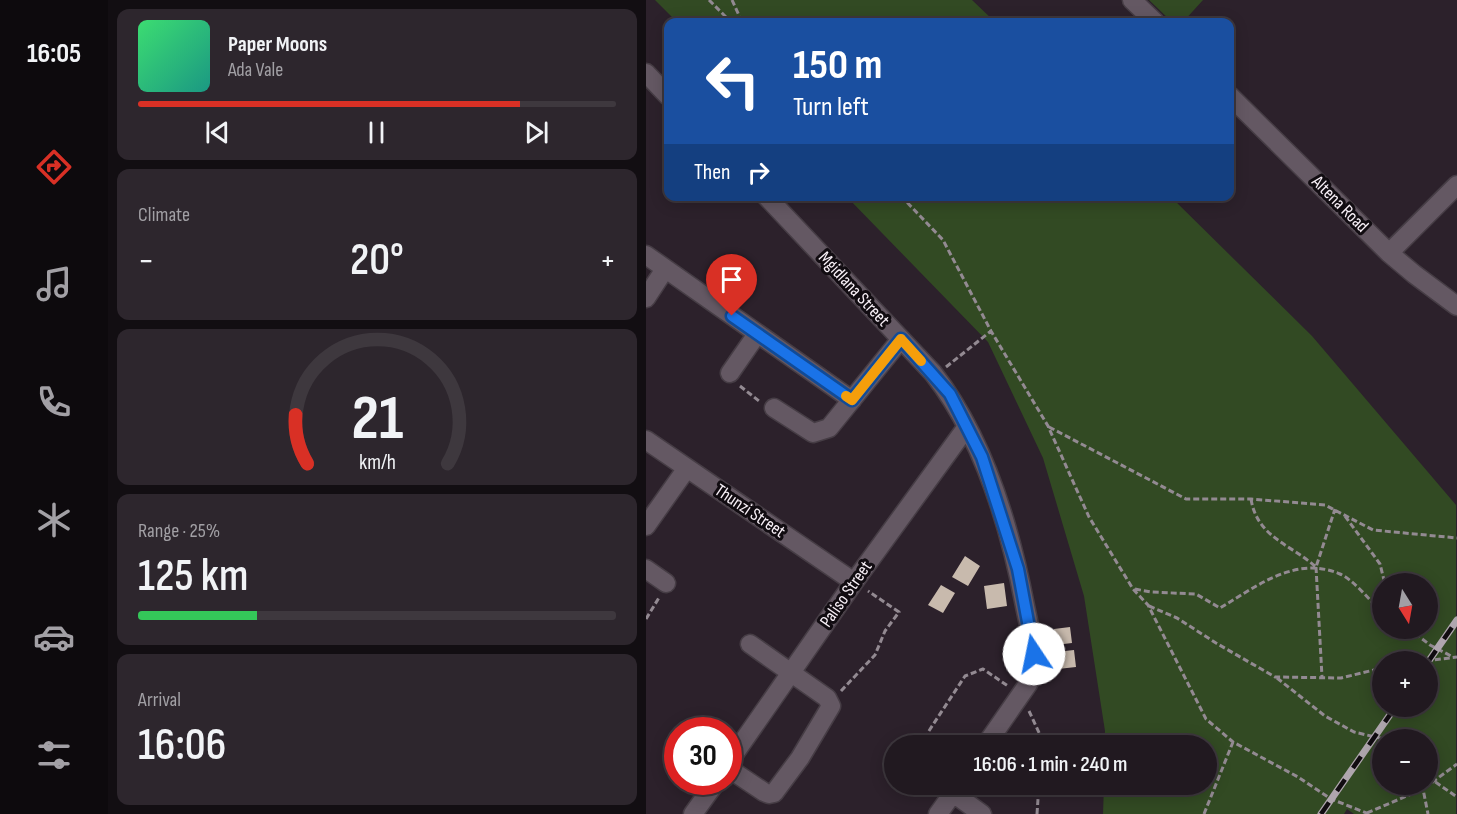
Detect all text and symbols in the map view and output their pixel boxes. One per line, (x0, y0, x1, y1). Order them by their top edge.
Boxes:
text: Paper Moons (228, 31, 327, 58)
text: 16:05 (27, 38, 81, 70)
text: 150 m (793, 40, 882, 91)
icon: left (694, 42, 772, 120)
text: Ada Vale (228, 58, 283, 82)
text: Turn left (793, 91, 869, 123)
icon: previous (201, 116, 234, 149)
icon: pause (360, 116, 393, 149)
icon: next (520, 116, 553, 149)
icon: directions (33, 146, 75, 188)
icon: right (742, 156, 775, 189)
text: Then (694, 159, 730, 186)
street label: Altena Road (1307, 171, 1373, 237)
text: Climate (138, 203, 190, 227)
text: 20° (350, 233, 404, 288)
text: − (138, 241, 154, 281)
text: + (600, 241, 616, 281)
street label: Mgidlana Street (814, 247, 894, 331)
pin (706, 254, 757, 316)
icon: music (33, 263, 75, 305)
icon: arrive (715, 263, 748, 296)
icon: phone (33, 381, 75, 423)
text: 21 (351, 382, 403, 457)
text: km/h (358, 450, 396, 475)
street label: Thunzi Street (711, 480, 790, 543)
icon: climate (33, 499, 75, 541)
text: Range · 25% (138, 519, 220, 543)
text: 125 km (138, 549, 248, 604)
street label: Paliso Street (816, 556, 877, 631)
north arrow (1372, 573, 1438, 639)
map controls (1372, 573, 1438, 795)
icon: car (33, 616, 75, 658)
position arrow (1002, 622, 1066, 686)
button: + (1372, 651, 1438, 717)
text: Arrival (138, 688, 181, 712)
speed limit sign: 30 (664, 717, 742, 795)
text: 16:06 (138, 718, 226, 773)
button: − (1372, 729, 1438, 795)
icon: filters (33, 734, 75, 776)
text: 16:06 · 1 min · 240 m (974, 751, 1127, 778)

